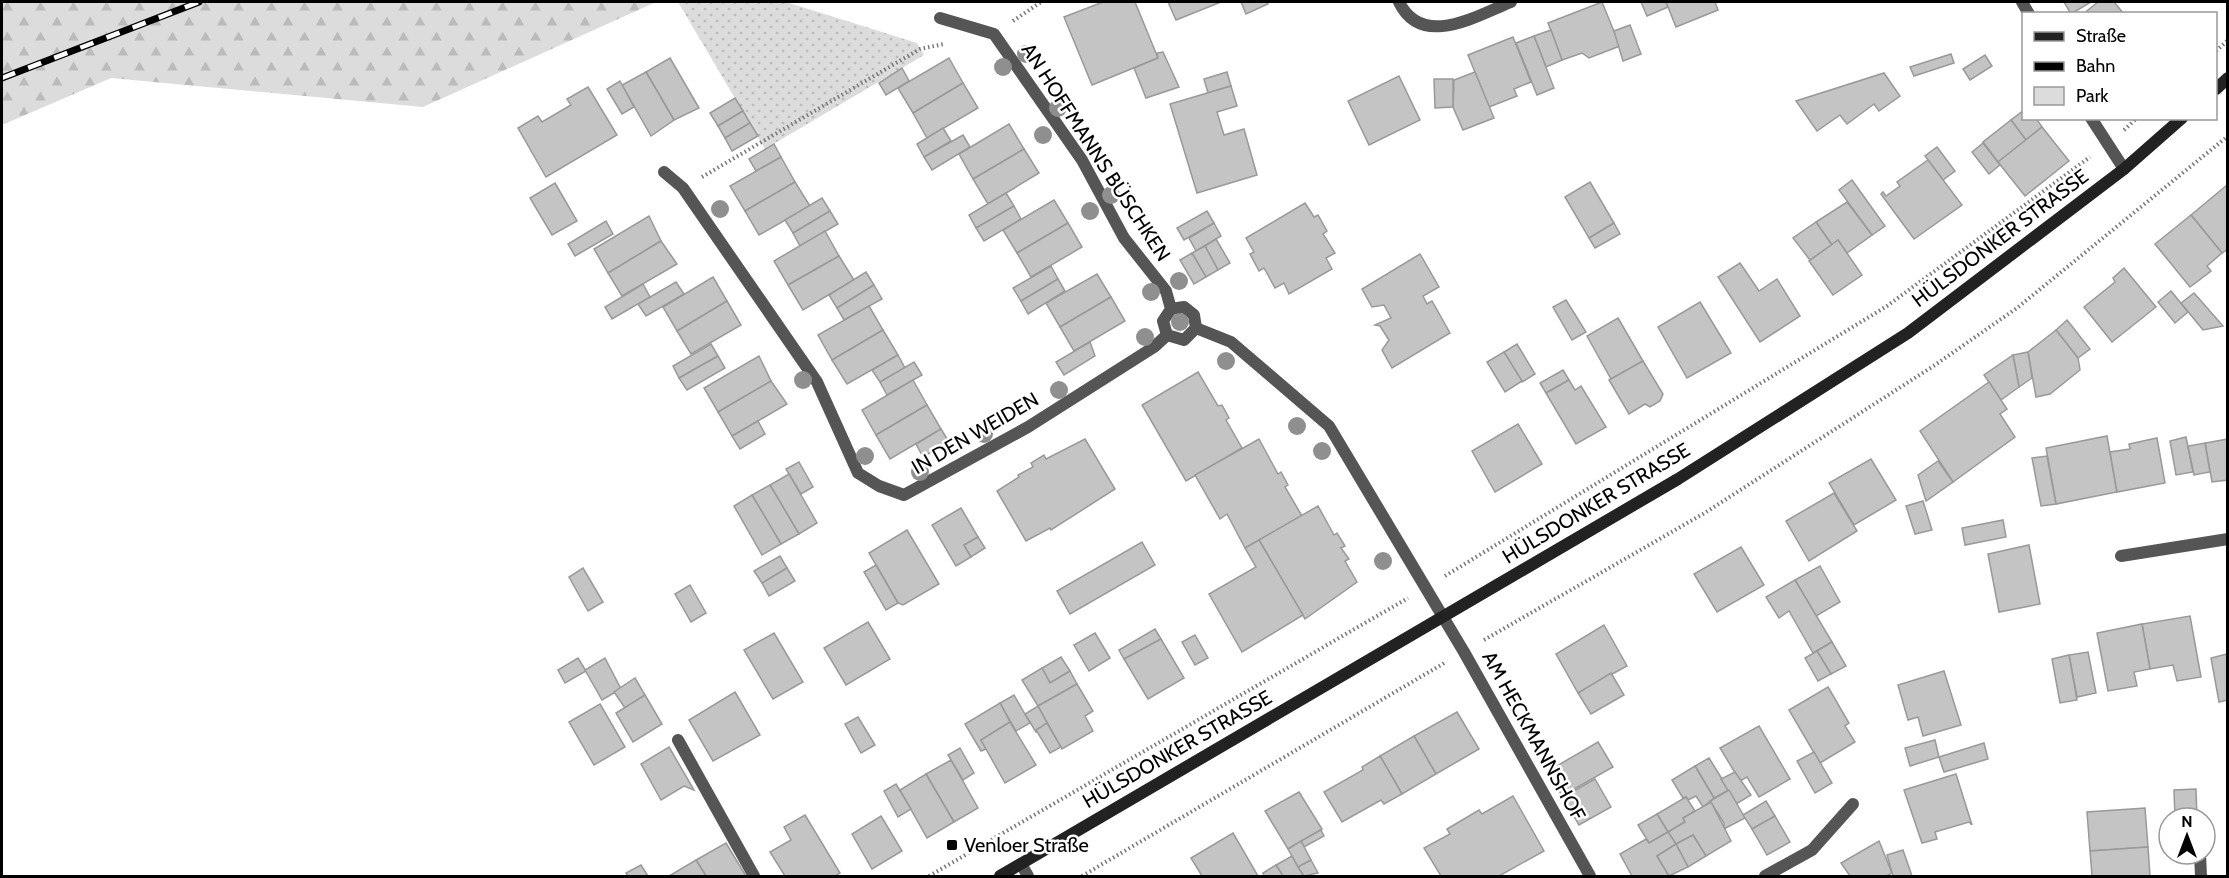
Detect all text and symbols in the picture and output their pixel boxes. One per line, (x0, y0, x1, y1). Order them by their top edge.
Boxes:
legend (2022, 12, 2217, 120)
text: Straße (2076, 25, 2126, 47)
street label: AN HOFFMANNS BÜSCHKEN (1017, 39, 1175, 265)
text: Bahn (2076, 55, 2115, 77)
text: Park (2076, 85, 2109, 107)
street label: HÜLSDONKER STRASSE (1907, 164, 2093, 312)
street label: IN DEN WEIDEN (907, 387, 1043, 479)
street label: HÜLSDONKER STRASSE (1498, 437, 1694, 569)
street label: AM HECKMANNSHOF (1477, 647, 1591, 825)
street label: HÜLSDONKER STRASSE (1078, 685, 1276, 813)
north arrow (2157, 806, 2217, 866)
text: N (2181, 812, 2193, 831)
place label: Venloer Straße (964, 833, 1089, 857)
marker: Venloer Straße (945, 838, 959, 852)

